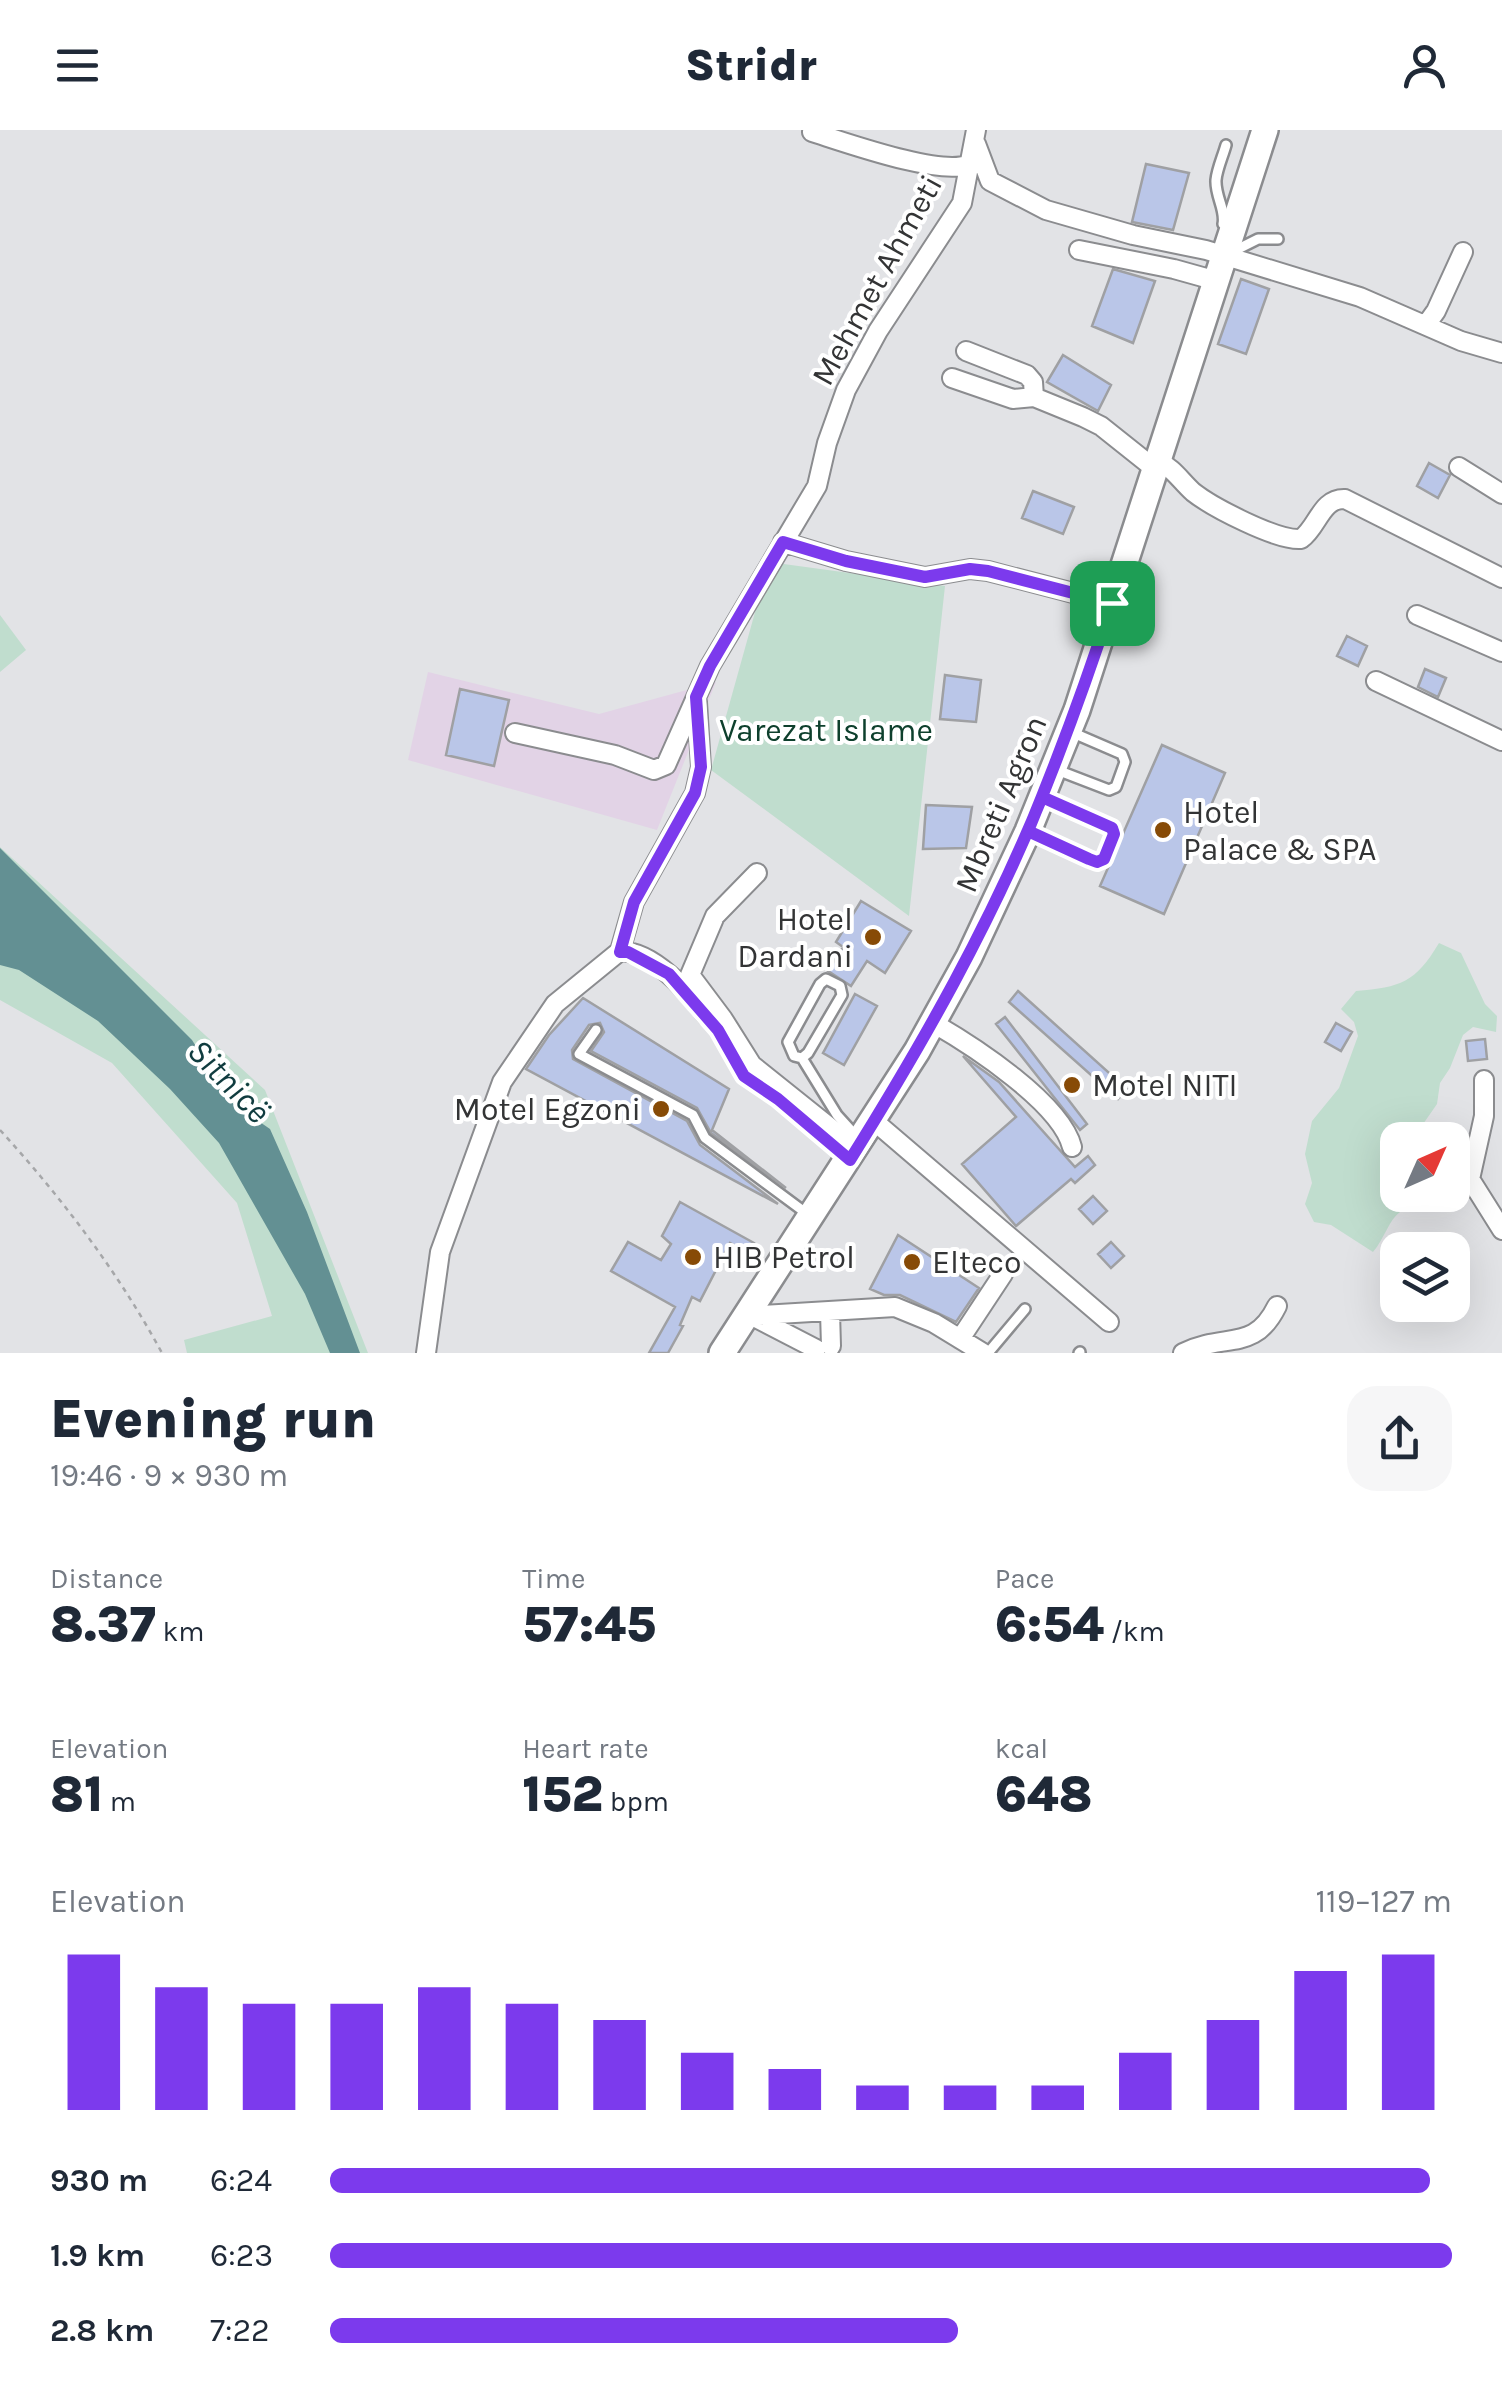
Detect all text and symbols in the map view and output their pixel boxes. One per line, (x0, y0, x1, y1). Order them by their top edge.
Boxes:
icon: menu (50, 38, 105, 93)
icon: person (1397, 38, 1452, 93)
text: Stridr (685, 39, 817, 91)
street label: Mehmet Ahmeti (804, 168, 950, 392)
pin (1070, 561, 1155, 646)
icon: arrive (1085, 576, 1140, 631)
street label: Mbreti Agron (947, 710, 1055, 898)
park label: Varezat Islame (719, 712, 933, 749)
place label: Hotel Palace & SPA (1183, 794, 1377, 868)
marker: Hotel Palace & SPA (1152, 819, 1174, 841)
place label: Hotel Dardani (737, 901, 853, 975)
marker: Hotel Dardani (862, 926, 884, 948)
water label: Sitnicë (179, 1030, 279, 1132)
place label: Motel NITI (1092, 1067, 1237, 1104)
marker: Motel NITI (1061, 1074, 1083, 1096)
place label: Motel Egzoni (454, 1091, 641, 1128)
marker: Motel Egzoni (650, 1098, 672, 1120)
north arrow (1380, 1122, 1470, 1212)
map controls (1380, 1122, 1470, 1322)
button: layers (1380, 1232, 1470, 1322)
place label: HIB Petrol (713, 1239, 855, 1276)
place label: Elteco (932, 1244, 1021, 1281)
marker: HIB Petrol (682, 1246, 704, 1268)
marker: Elteco (901, 1251, 923, 1273)
button: share (1347, 1386, 1452, 1491)
text: Evening run (50, 1387, 376, 1451)
text: 19:46 · 9 × 930 m (50, 1457, 288, 1494)
text: Distance (50, 1562, 163, 1595)
text: Time (522, 1562, 585, 1595)
text: Pace (995, 1562, 1054, 1595)
text: 8.37 (50, 1595, 156, 1654)
text: 57:45 (522, 1595, 656, 1654)
text: 6:54 (995, 1595, 1104, 1654)
text: km (156, 1615, 204, 1648)
text: /km (1104, 1615, 1165, 1648)
text: Elevation (50, 1732, 169, 1765)
text: Heart rate (522, 1732, 649, 1765)
text: kcal (995, 1732, 1048, 1765)
text: 81 (50, 1765, 103, 1824)
text: 152 (522, 1765, 603, 1824)
text: 648 (995, 1765, 1092, 1824)
text: m (103, 1785, 136, 1818)
text: bpm (603, 1785, 669, 1818)
text: Elevation (50, 1883, 185, 1920)
text: 119–127 m (1315, 1883, 1452, 1920)
text: 930 m (50, 2162, 148, 2199)
text: 6:24 (210, 2162, 272, 2199)
text: 1.9 km (50, 2237, 145, 2274)
text: 6:23 (210, 2237, 273, 2274)
text: 2.8 km (50, 2312, 154, 2349)
text: 7:22 (210, 2312, 270, 2349)

